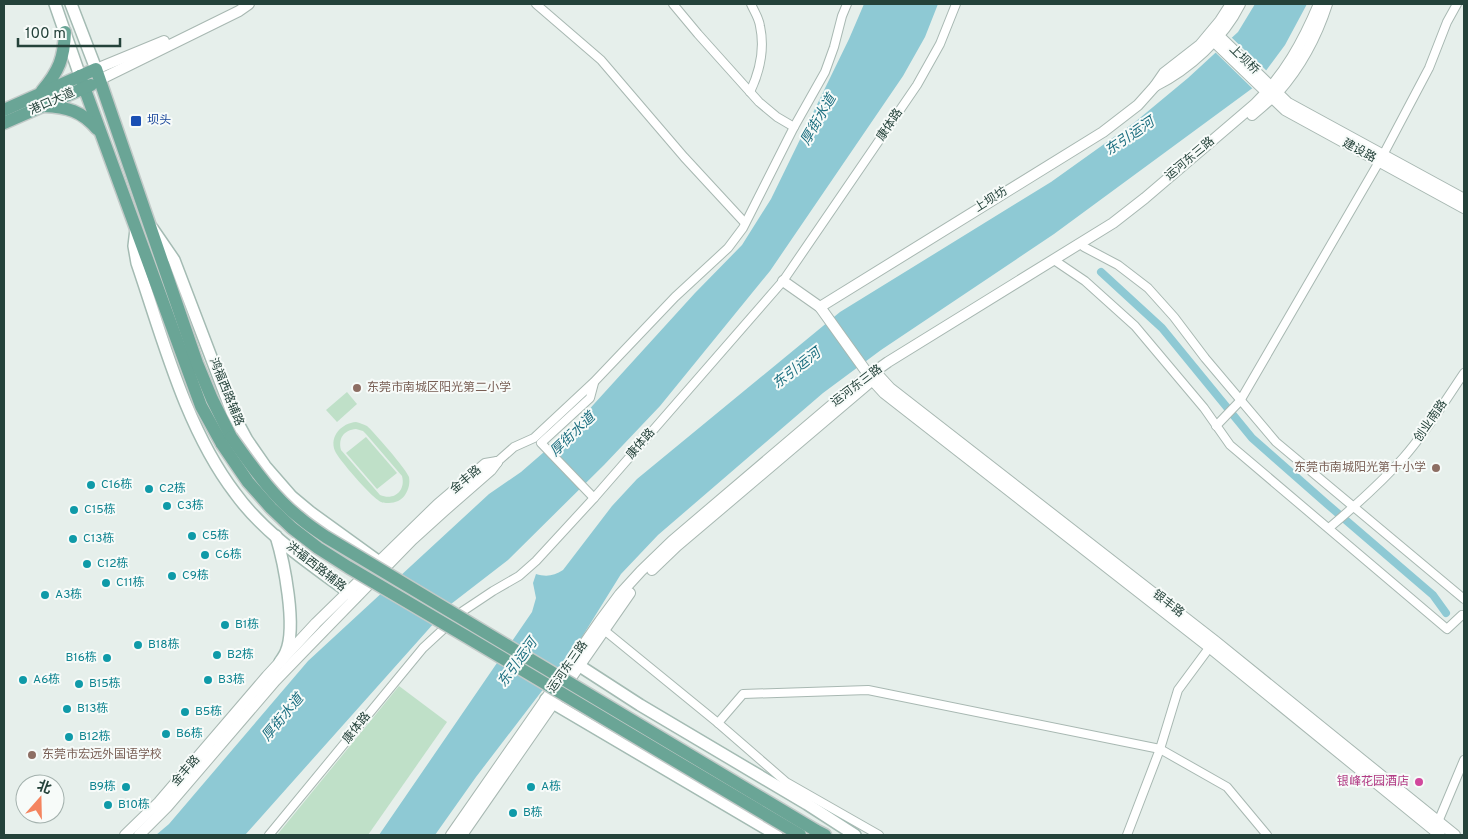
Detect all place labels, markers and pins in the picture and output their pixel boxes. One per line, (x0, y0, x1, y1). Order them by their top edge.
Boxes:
place label: 坝头 (147, 113, 171, 129)
marker: 坝头 (129, 114, 143, 128)
place label: 东莞市南城区阳光第二小学 (367, 380, 511, 396)
marker: 东莞市南城区阳光第二小学 (351, 382, 363, 394)
place label: 东莞市南城阳光第十小学 (1294, 460, 1426, 476)
marker: 东莞市南城阳光第十小学 (1430, 462, 1442, 474)
place label: C16栋 (101, 477, 132, 493)
marker: C16栋 (85, 479, 97, 491)
place label: C2栋 (159, 481, 186, 497)
marker: C2栋 (143, 483, 155, 495)
place label: C3栋 (177, 498, 204, 514)
marker: C3栋 (161, 500, 173, 512)
place label: C15栋 (84, 502, 116, 518)
marker: C15栋 (68, 504, 80, 516)
place label: C5栋 (202, 528, 229, 544)
marker: C5栋 (186, 530, 198, 542)
place label: C13栋 (83, 531, 114, 547)
marker: C13栋 (67, 533, 79, 545)
place label: C6栋 (215, 547, 242, 563)
marker: C6栋 (199, 549, 211, 561)
place label: C12栋 (97, 556, 129, 572)
marker: C12栋 (81, 558, 93, 570)
place label: C9栋 (182, 568, 209, 584)
marker: C9栋 (166, 570, 178, 582)
place label: C11栋 (116, 575, 145, 591)
marker: C11栋 (100, 577, 112, 589)
place label: A3栋 (55, 587, 82, 603)
marker: A3栋 (39, 589, 51, 601)
place label: B1栋 (235, 617, 259, 633)
marker: B1栋 (219, 619, 231, 631)
place label: B18栋 (148, 637, 180, 653)
marker: B18栋 (132, 639, 144, 651)
place label: B2栋 (227, 647, 254, 663)
marker: B2栋 (211, 649, 223, 661)
place label: B16栋 (66, 650, 97, 666)
marker: B16栋 (101, 652, 113, 664)
place label: A6栋 (33, 672, 60, 688)
place label: B3栋 (218, 672, 245, 688)
marker: A6栋 (17, 674, 29, 686)
marker: B3栋 (202, 674, 214, 686)
place label: B15栋 (89, 676, 121, 692)
marker: B15栋 (73, 678, 85, 690)
place label: B13栋 (77, 701, 109, 717)
marker: B13栋 (61, 703, 73, 715)
place label: B5栋 (195, 704, 222, 720)
marker: B5栋 (179, 706, 191, 718)
place label: B6栋 (176, 726, 203, 742)
marker: B6栋 (160, 728, 172, 740)
place label: B12栋 (79, 729, 111, 745)
marker: B12栋 (63, 731, 75, 743)
place label: 东莞市宏远外国语学校 (42, 747, 162, 763)
marker: 东莞市宏远外国语学校 (26, 749, 38, 761)
place label: 银峰花园酒店 (1337, 774, 1409, 790)
marker: 银峰花园酒店 (1413, 776, 1425, 788)
place label: B9栋 (89, 779, 116, 795)
place label: A栋 (541, 779, 561, 795)
marker: B9栋 (120, 781, 132, 793)
marker: A栋 (525, 781, 537, 793)
place label: B10栋 (118, 797, 150, 813)
marker: B10栋 (102, 799, 114, 811)
place label: B栋 (523, 805, 543, 821)
marker: B栋 (507, 807, 519, 819)

